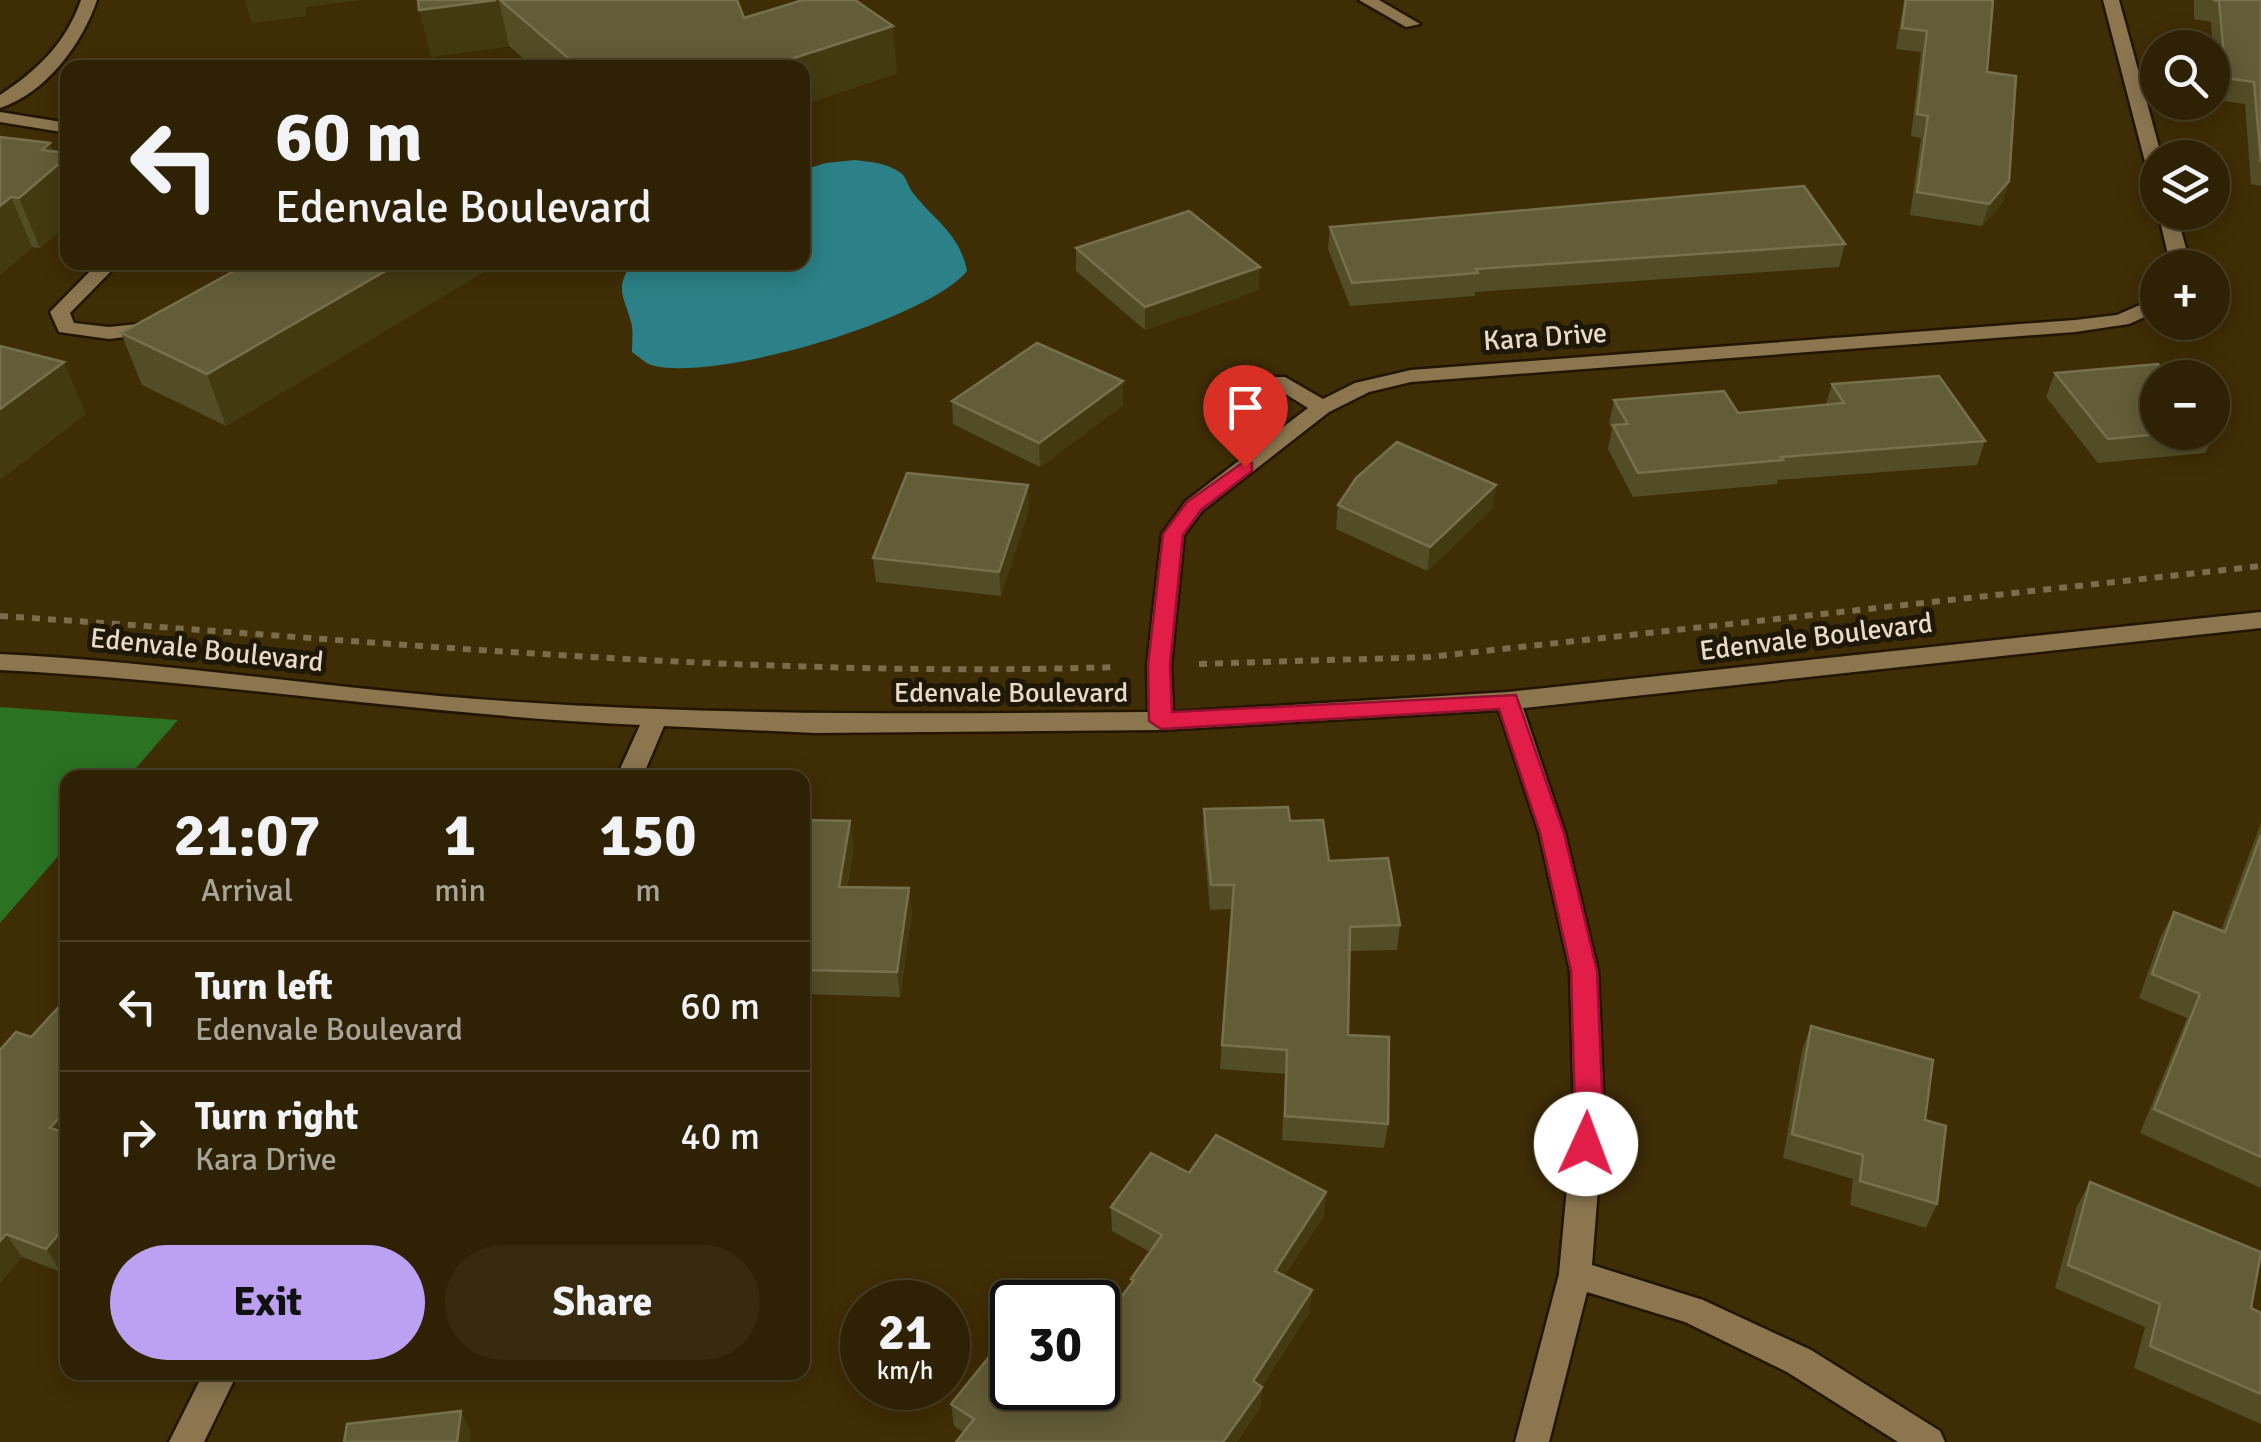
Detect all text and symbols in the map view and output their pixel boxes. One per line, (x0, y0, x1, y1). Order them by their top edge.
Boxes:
map controls (2140, 30, 2230, 450)
button: search (2140, 30, 2230, 120)
text: 60 m (275, 94, 423, 180)
icon: left (110, 100, 240, 230)
button: layers (2140, 140, 2230, 230)
text: Edenvale Boulevard (275, 180, 652, 235)
button: + (2140, 250, 2230, 340)
street label: Kara Drive (1482, 316, 1608, 358)
button: − (2140, 360, 2230, 450)
pin (1203, 365, 1288, 468)
icon: arrive (1218, 380, 1273, 435)
street label: Edenvale Boulevard (1698, 606, 1935, 668)
street label: Edenvale Boulevard (89, 621, 325, 679)
street label: Edenvale Boulevard (894, 676, 1128, 710)
text: 21:07 (173, 799, 321, 873)
text: 1 (444, 799, 476, 873)
text: 150 (599, 799, 697, 873)
text: Arrival (201, 871, 293, 910)
text: min (434, 871, 486, 910)
text: m (635, 871, 661, 910)
text: Turn left (195, 963, 333, 1010)
icon: left (110, 979, 165, 1034)
text: 60 m (680, 983, 760, 1030)
text: Edenvale Boulevard (195, 1010, 463, 1049)
position arrow (1534, 1092, 1638, 1196)
text: Turn right (195, 1093, 359, 1140)
icon: right (110, 1109, 165, 1164)
text: 40 m (680, 1113, 760, 1160)
text: Kara Drive (195, 1140, 337, 1179)
button: Exit (110, 1245, 425, 1360)
button: Share (445, 1245, 760, 1360)
speed limit sign: 30 (990, 1280, 1120, 1410)
text: 21 (878, 1302, 932, 1364)
text: km/h (877, 1355, 933, 1386)

